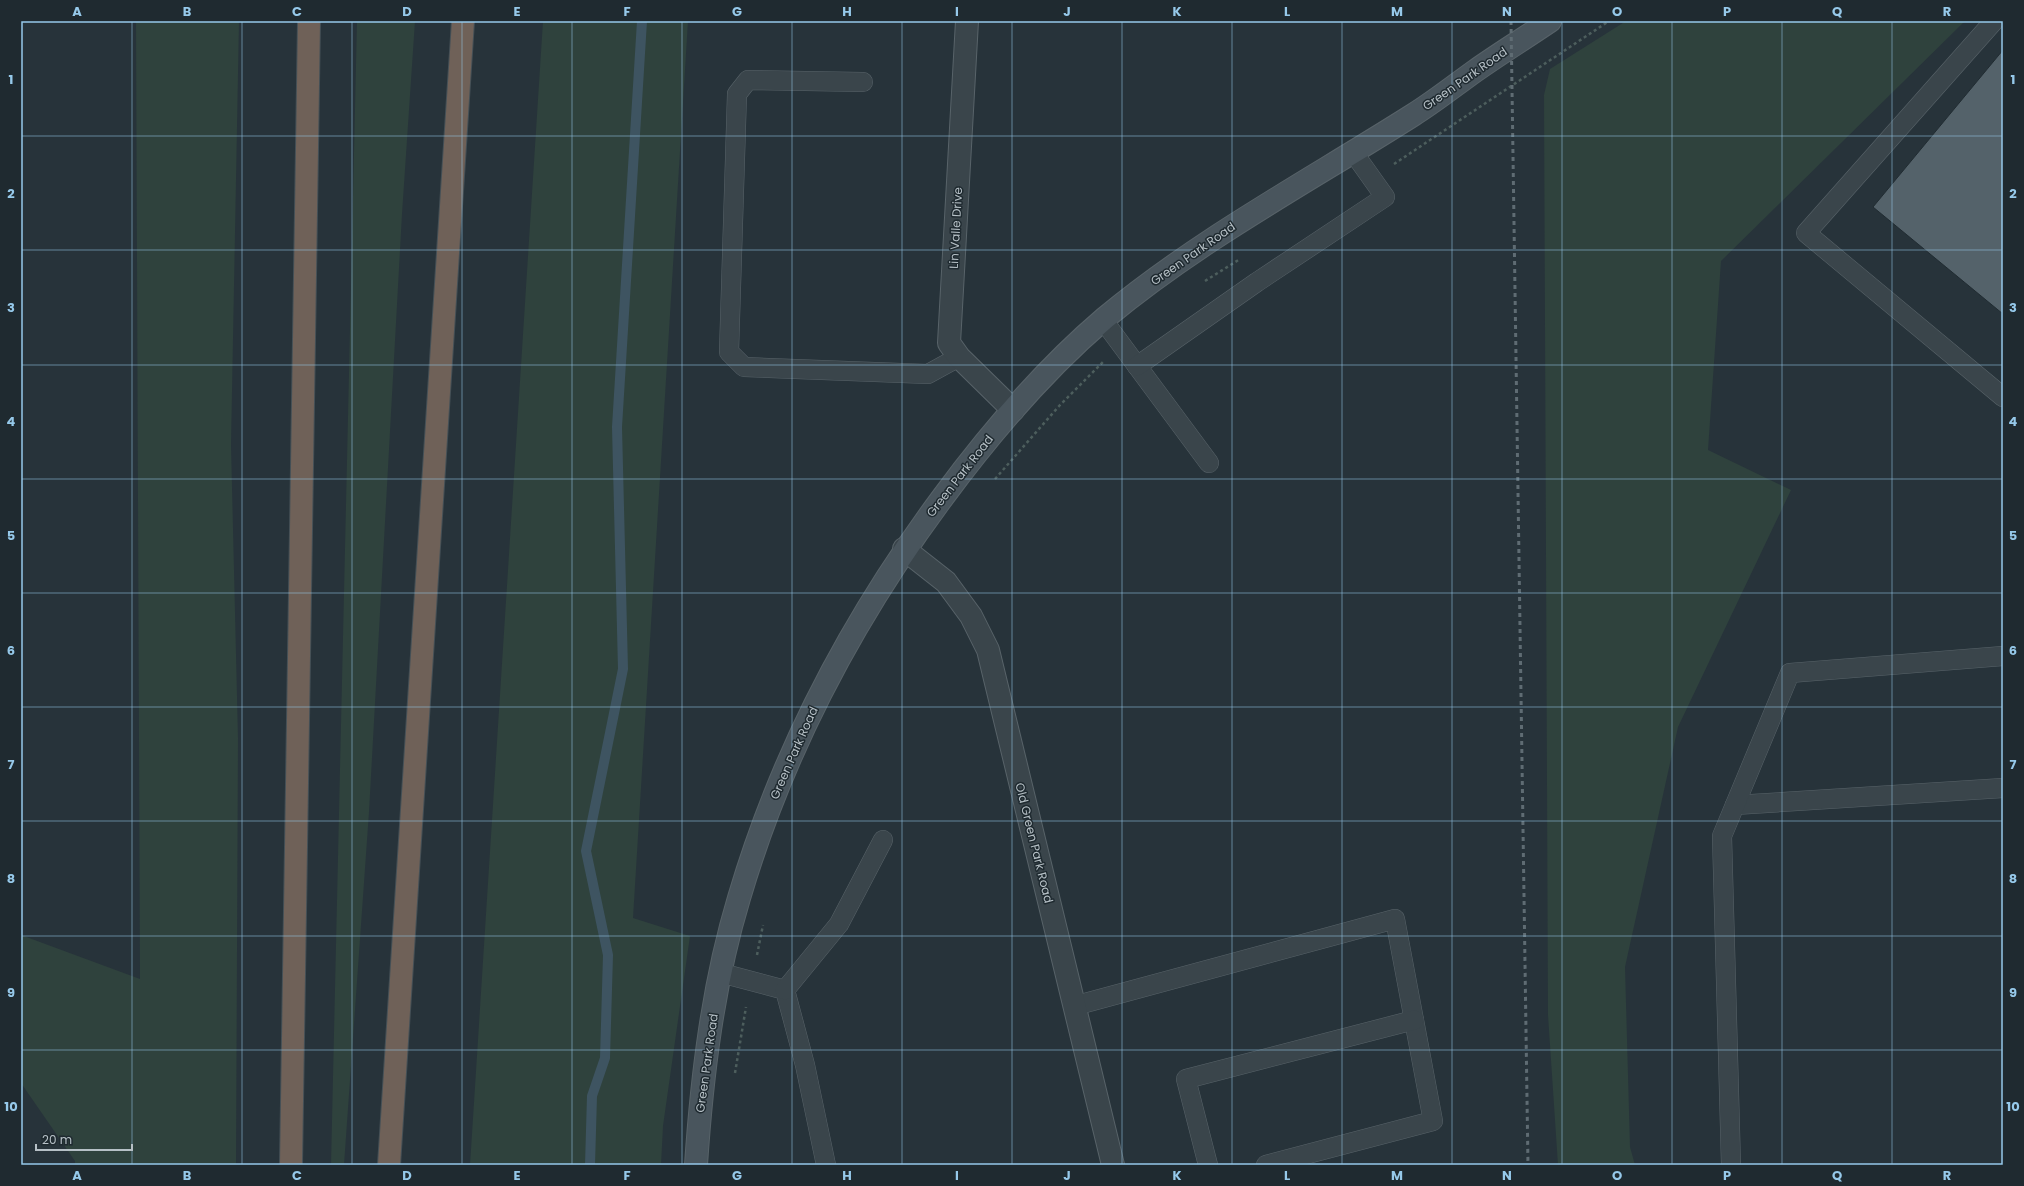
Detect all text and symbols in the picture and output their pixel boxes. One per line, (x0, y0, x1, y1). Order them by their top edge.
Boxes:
text: A (72, 2, 82, 21)
text: B (183, 2, 192, 21)
text: C (292, 2, 302, 21)
text: D (402, 2, 412, 21)
text: E (513, 2, 521, 21)
text: F (623, 2, 631, 21)
text: G (732, 2, 742, 21)
text: H (842, 2, 852, 21)
text: I (955, 2, 959, 21)
text: J (1063, 2, 1071, 21)
text: K (1172, 2, 1182, 21)
text: L (1284, 2, 1290, 21)
text: M (1391, 2, 1403, 21)
text: N (1502, 2, 1512, 21)
text: O (1612, 2, 1622, 21)
text: P (1723, 2, 1731, 21)
text: Q (1832, 2, 1842, 21)
text: R (1943, 2, 1951, 21)
street label: Green Park Road (1419, 43, 1510, 114)
text: 1 (9, 70, 13, 89)
text: 1 (2011, 70, 2015, 89)
text: 2 (7, 184, 15, 203)
text: 2 (2009, 184, 2017, 203)
street label: Lin Valle Drive (945, 187, 966, 269)
street label: Green Park Road (1147, 218, 1238, 289)
text: 3 (7, 298, 15, 317)
text: 3 (2009, 298, 2017, 317)
text: 4 (7, 412, 16, 431)
text: 4 (2009, 412, 2018, 431)
street label: Green Park Road (922, 431, 997, 520)
text: 5 (7, 526, 15, 545)
text: 5 (2009, 526, 2017, 545)
text: 6 (7, 641, 15, 660)
text: 6 (2009, 641, 2017, 660)
street label: Green Park Road (766, 704, 822, 802)
text: 7 (8, 755, 15, 774)
text: 7 (2010, 755, 2017, 774)
street label: Old Green Park Road (1011, 781, 1058, 905)
text: 8 (7, 869, 15, 888)
text: 8 (2009, 869, 2017, 888)
text: 9 (7, 983, 15, 1002)
text: 9 (2009, 983, 2017, 1002)
street label: Green Park Road (691, 1012, 722, 1113)
text: 10 (4, 1097, 18, 1116)
text: 10 (2006, 1097, 2020, 1116)
scale bar (36, 1126, 132, 1152)
text: 20 m (42, 1131, 72, 1148)
text: A (72, 1166, 82, 1185)
text: B (183, 1166, 192, 1185)
text: C (292, 1166, 302, 1185)
text: D (402, 1166, 412, 1185)
text: E (513, 1166, 521, 1185)
text: F (623, 1166, 631, 1185)
text: G (732, 1166, 742, 1185)
text: H (842, 1166, 852, 1185)
text: I (955, 1166, 959, 1185)
text: J (1063, 1166, 1071, 1185)
text: K (1172, 1166, 1182, 1185)
text: L (1284, 1166, 1290, 1185)
text: M (1391, 1166, 1403, 1185)
text: N (1502, 1166, 1512, 1185)
text: O (1612, 1166, 1622, 1185)
text: P (1723, 1166, 1731, 1185)
text: Q (1832, 1166, 1842, 1185)
text: R (1943, 1166, 1951, 1185)

